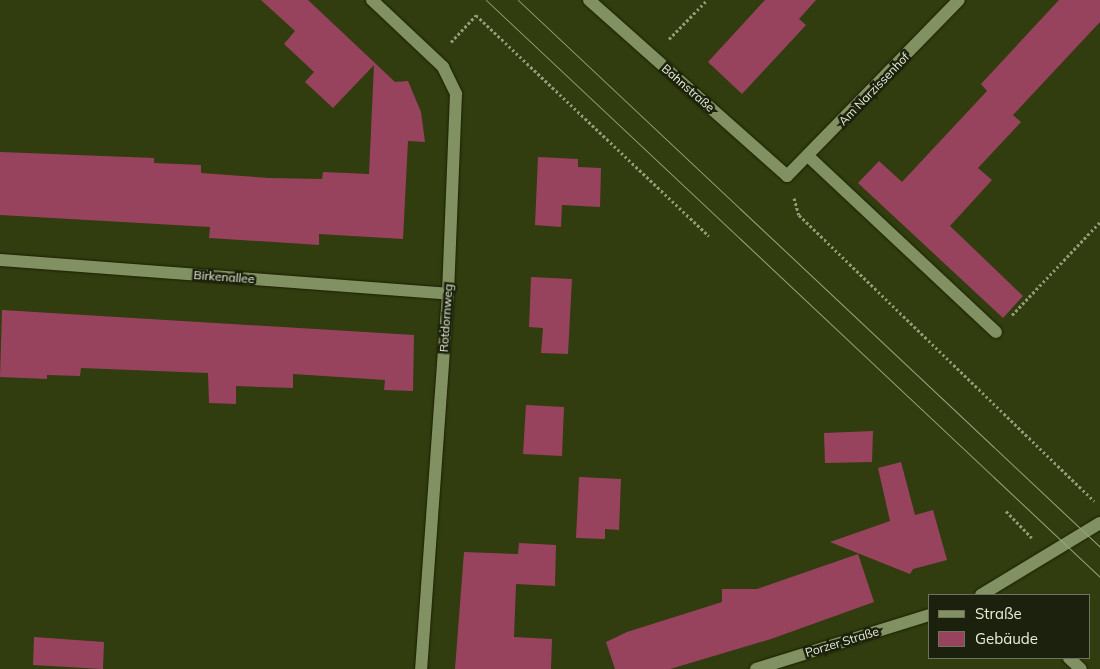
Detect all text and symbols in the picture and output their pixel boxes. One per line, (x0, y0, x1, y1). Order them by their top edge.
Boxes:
street label: Am Narzissenhof (836, 50, 912, 128)
street label: Bahnstraße (659, 61, 717, 115)
street label: Birkenallee (193, 268, 255, 286)
street label: Rotdornweg (436, 283, 456, 353)
legend (928, 594, 1090, 659)
text: Straße (975, 604, 1022, 623)
street label: Porzer Straße (803, 624, 881, 660)
text: Gebäude (975, 629, 1038, 648)

